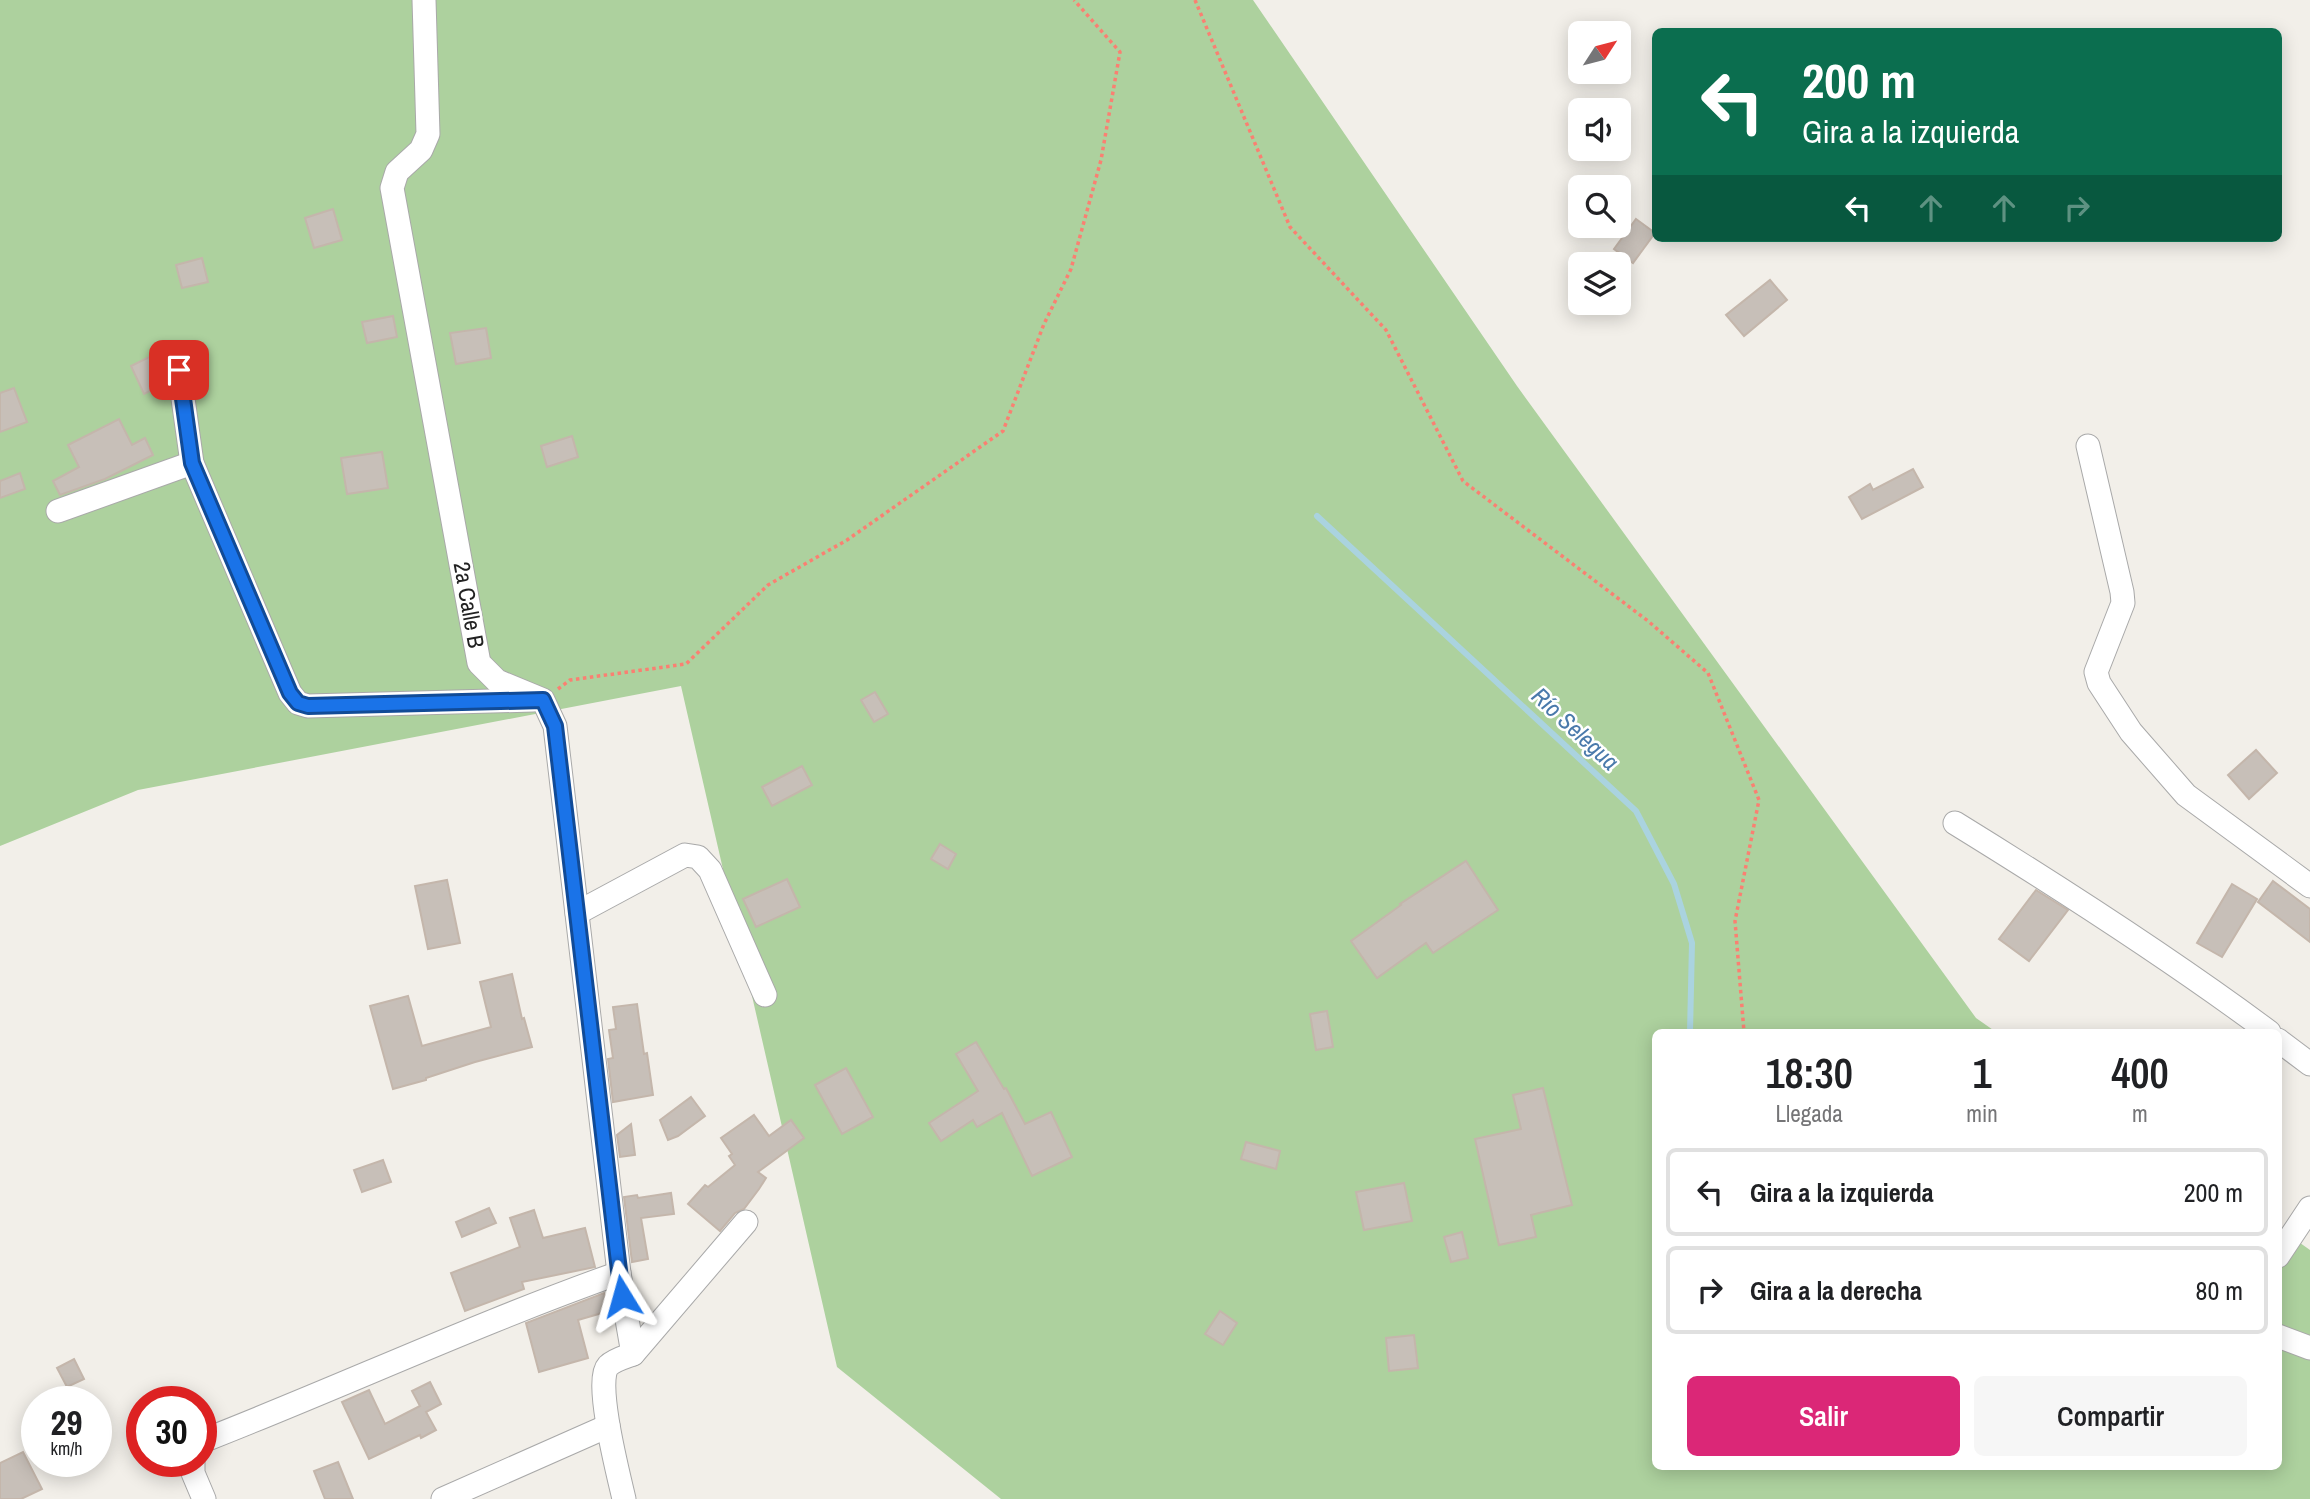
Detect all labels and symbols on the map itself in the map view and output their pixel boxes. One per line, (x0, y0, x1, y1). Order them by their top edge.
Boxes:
north arrow (1568, 21, 1631, 84)
pin (149, 340, 209, 400)
street label: 2a Calle B (447, 559, 492, 650)
water label: Río Selegua (1525, 680, 1626, 777)
position arrow (585, 1259, 659, 1333)
speed limit sign: 30 (126, 1386, 217, 1477)

